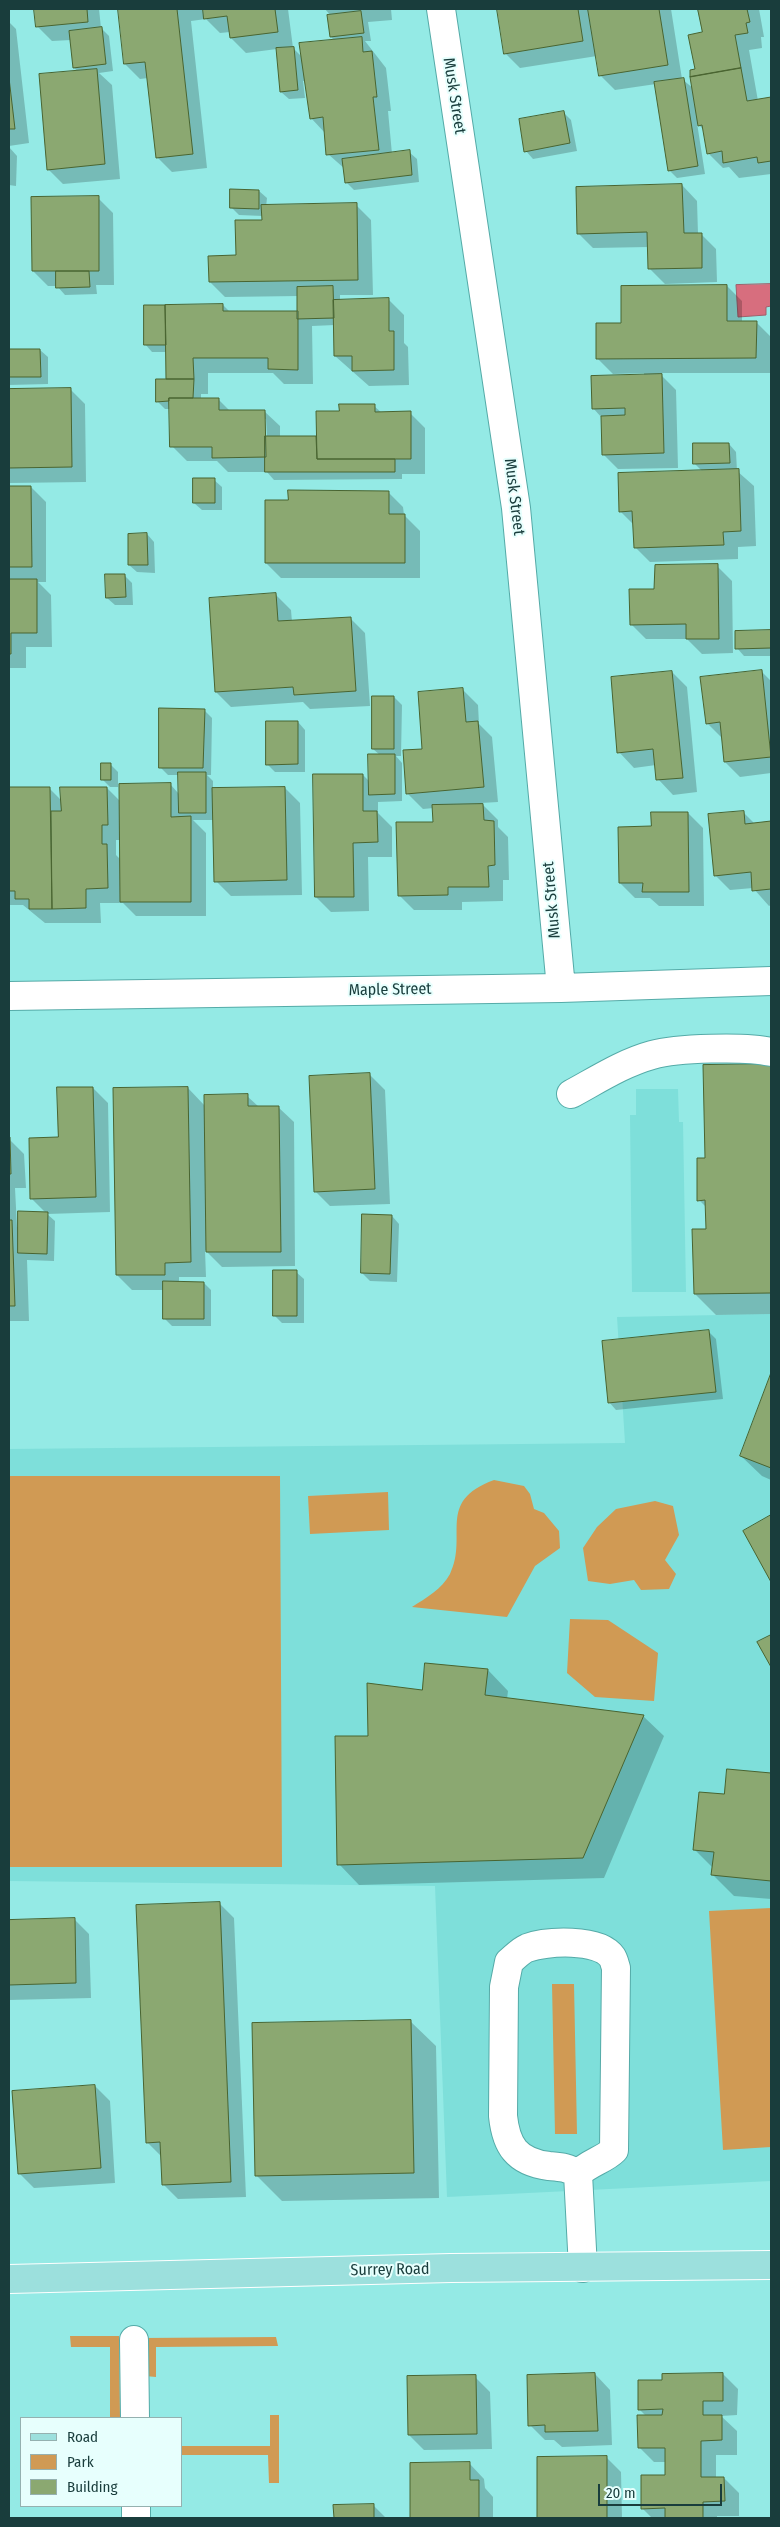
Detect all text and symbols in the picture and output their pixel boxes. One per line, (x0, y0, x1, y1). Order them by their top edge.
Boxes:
street label: Musk Street (438, 56, 470, 136)
street label: Musk Street (500, 458, 528, 536)
street label: Musk Street (539, 861, 565, 939)
street label: Maple Street (348, 980, 432, 1000)
street label: Surrey Road (350, 2260, 430, 2280)
legend (20, 2417, 182, 2507)
text: Road (67, 2428, 98, 2446)
text: Park (67, 2453, 94, 2471)
scale bar (600, 2474, 724, 2506)
text: Building (67, 2478, 118, 2496)
text: 20 m (606, 2484, 636, 2502)

